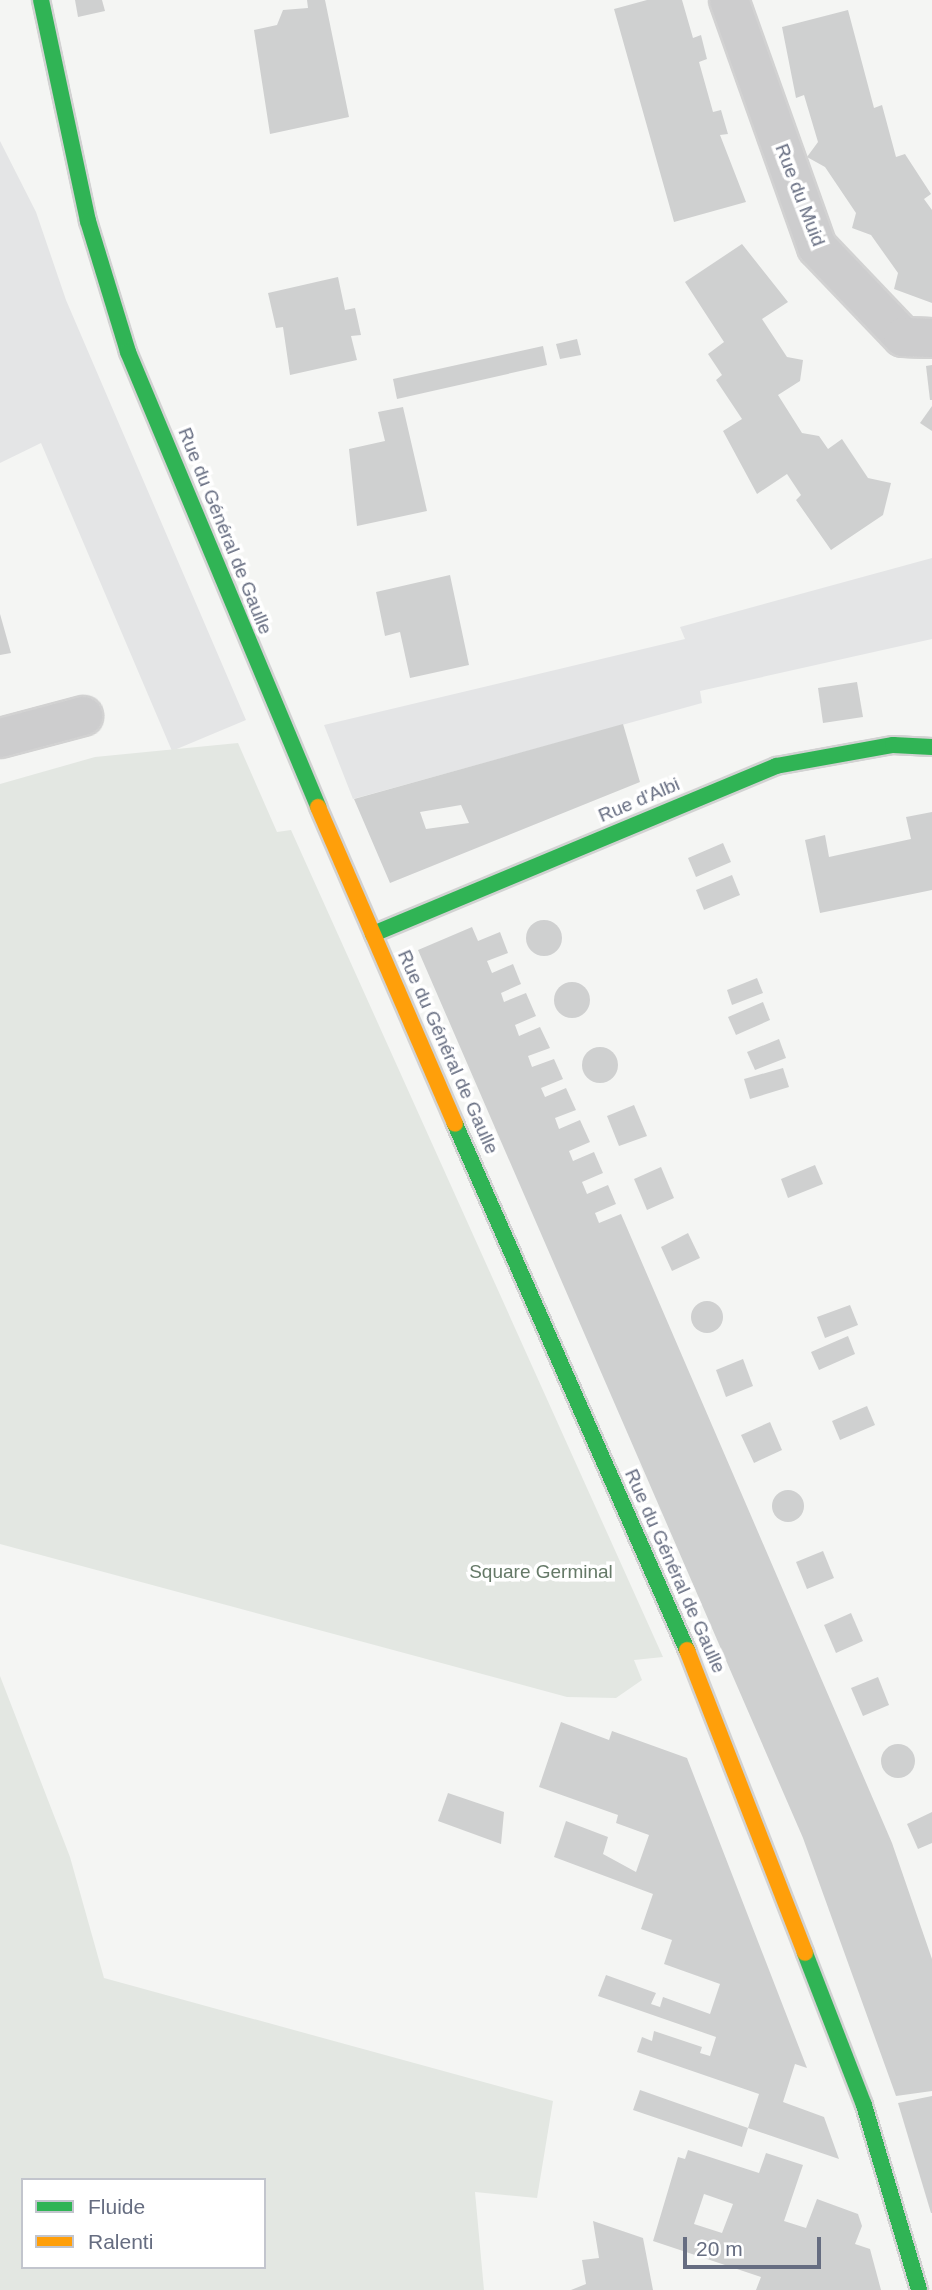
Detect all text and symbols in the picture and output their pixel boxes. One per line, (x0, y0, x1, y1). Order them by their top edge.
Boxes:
street label: Rue du Muid (770, 141, 830, 249)
street label: Rue du Général de Gaulle (173, 424, 277, 638)
street label: Rue d'Albi (595, 773, 683, 827)
street label: Rue du Général de Gaulle (393, 947, 503, 1157)
street label: Rue du Général de Gaulle (620, 1466, 730, 1676)
park label: Square Germinal (469, 1561, 613, 1583)
legend (21, 2178, 266, 2269)
text: Fluide (88, 2195, 145, 2218)
scale bar (687, 2224, 825, 2268)
text: Ralenti (88, 2230, 153, 2253)
text: 20 m (696, 2237, 743, 2260)

